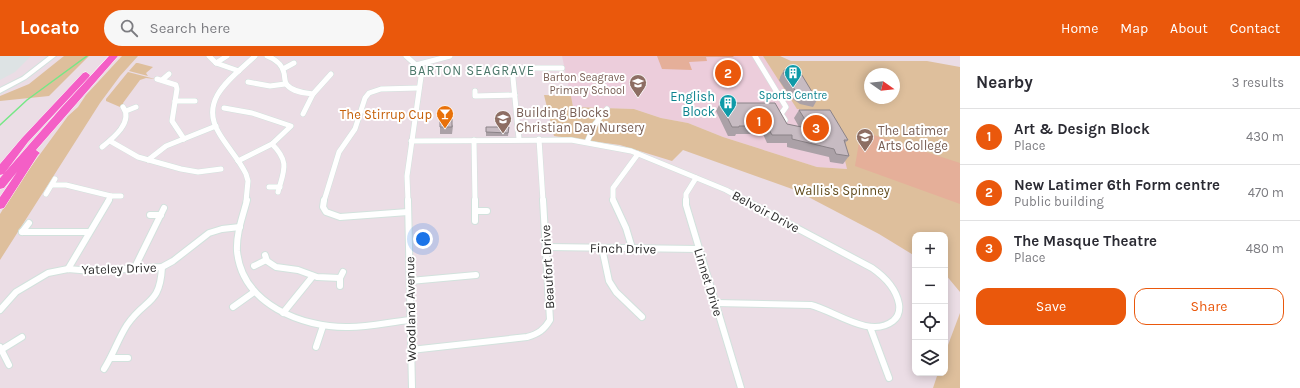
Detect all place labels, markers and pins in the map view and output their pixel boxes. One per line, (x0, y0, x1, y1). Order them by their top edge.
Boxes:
pin: 2 (715, 58, 741, 88)
building icon: Sports Centre (783, 63, 803, 88)
place label: Barton Seagrave Primary School (543, 71, 625, 97)
school or university icon: Barton Seagrave Primary School (628, 73, 648, 98)
place label: English Block (670, 89, 715, 119)
place label: Sports Centre (759, 89, 828, 102)
building icon: English Block (718, 93, 738, 118)
bar icon: The Stirrup Cup (435, 104, 455, 129)
place label: Building Blocks Christian Day Nursery (516, 105, 645, 135)
pin: 1 (746, 106, 772, 136)
place label: The Stirrup Cup (340, 107, 432, 122)
school or university icon: Building Blocks Christian Day Nursery (493, 109, 513, 134)
pin: 3 (803, 113, 829, 143)
place label: The Latimer Arts College (878, 123, 948, 153)
school or university icon: The Latimer Arts College (855, 127, 875, 152)

